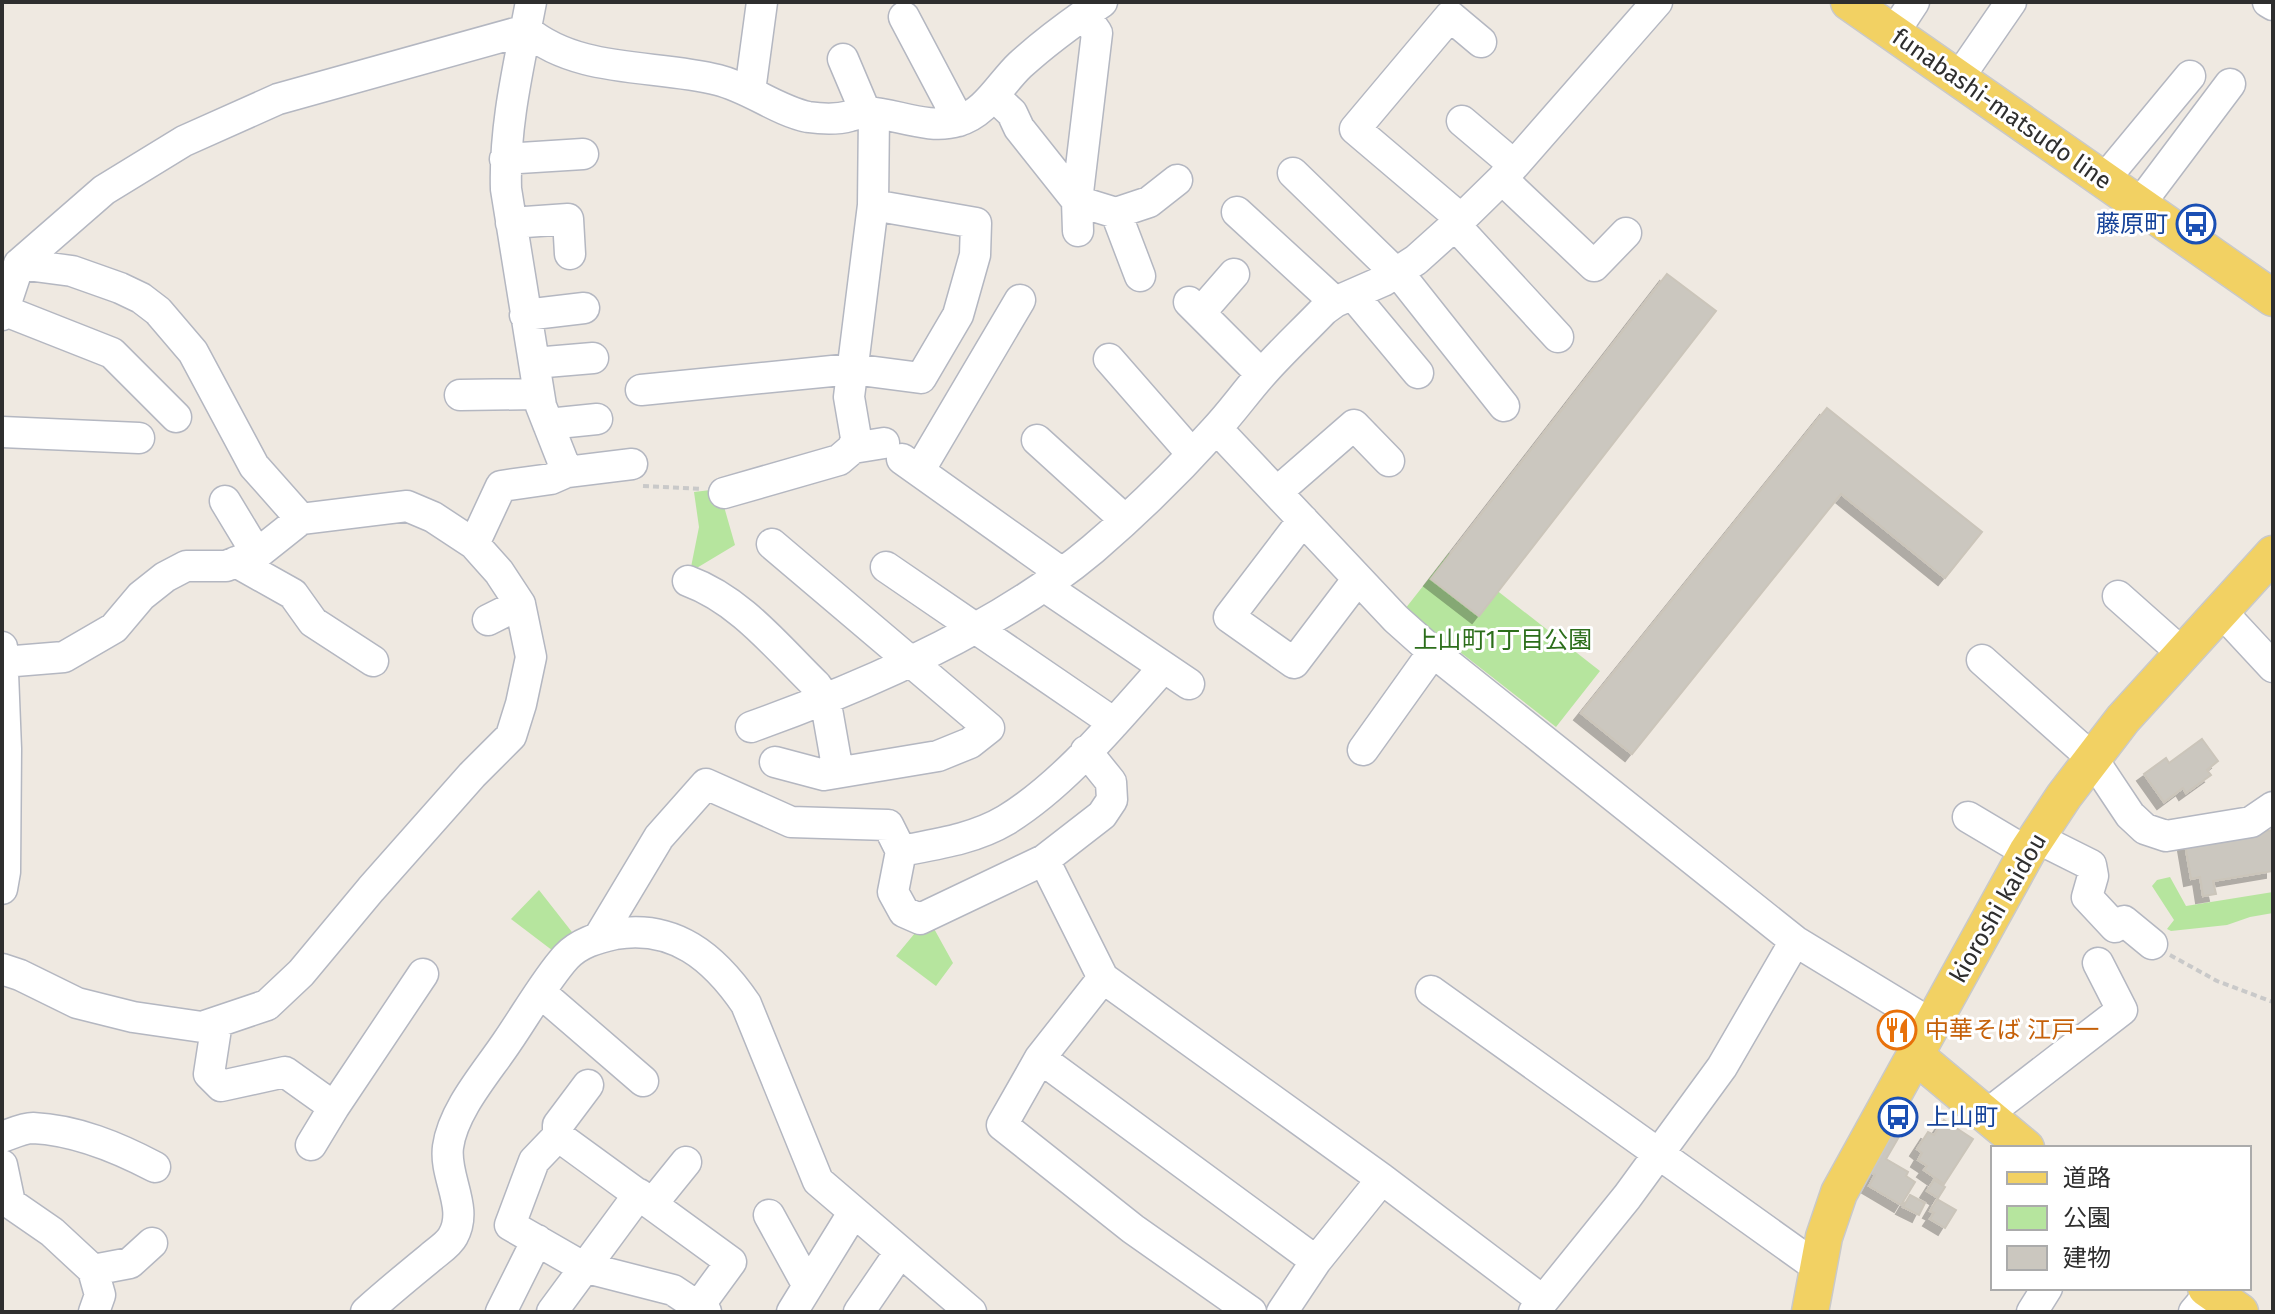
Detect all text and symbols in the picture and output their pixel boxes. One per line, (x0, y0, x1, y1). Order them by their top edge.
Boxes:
street label: funabashi-matsudo line (1887, 23, 2117, 195)
bus stop icon: 藤原町 (2175, 203, 2217, 245)
place label: 藤原町 (2096, 210, 2168, 238)
park label: 上山町1丁目公園 (1414, 626, 1592, 654)
street label: kioroshi kaidou (1944, 828, 2052, 988)
restaurant icon: 中華そば 江戸一 (1876, 1009, 1918, 1051)
place label: 中華そば 江戸一 (1925, 1016, 2099, 1044)
bus stop icon: 上山町 (1877, 1096, 1919, 1138)
place label: 上山町 (1926, 1103, 1998, 1131)
legend (1991, 1146, 2251, 1290)
text: 道路 (2063, 1164, 2111, 1192)
text: 公園 (2063, 1204, 2111, 1232)
text: 建物 (2063, 1244, 2111, 1272)

